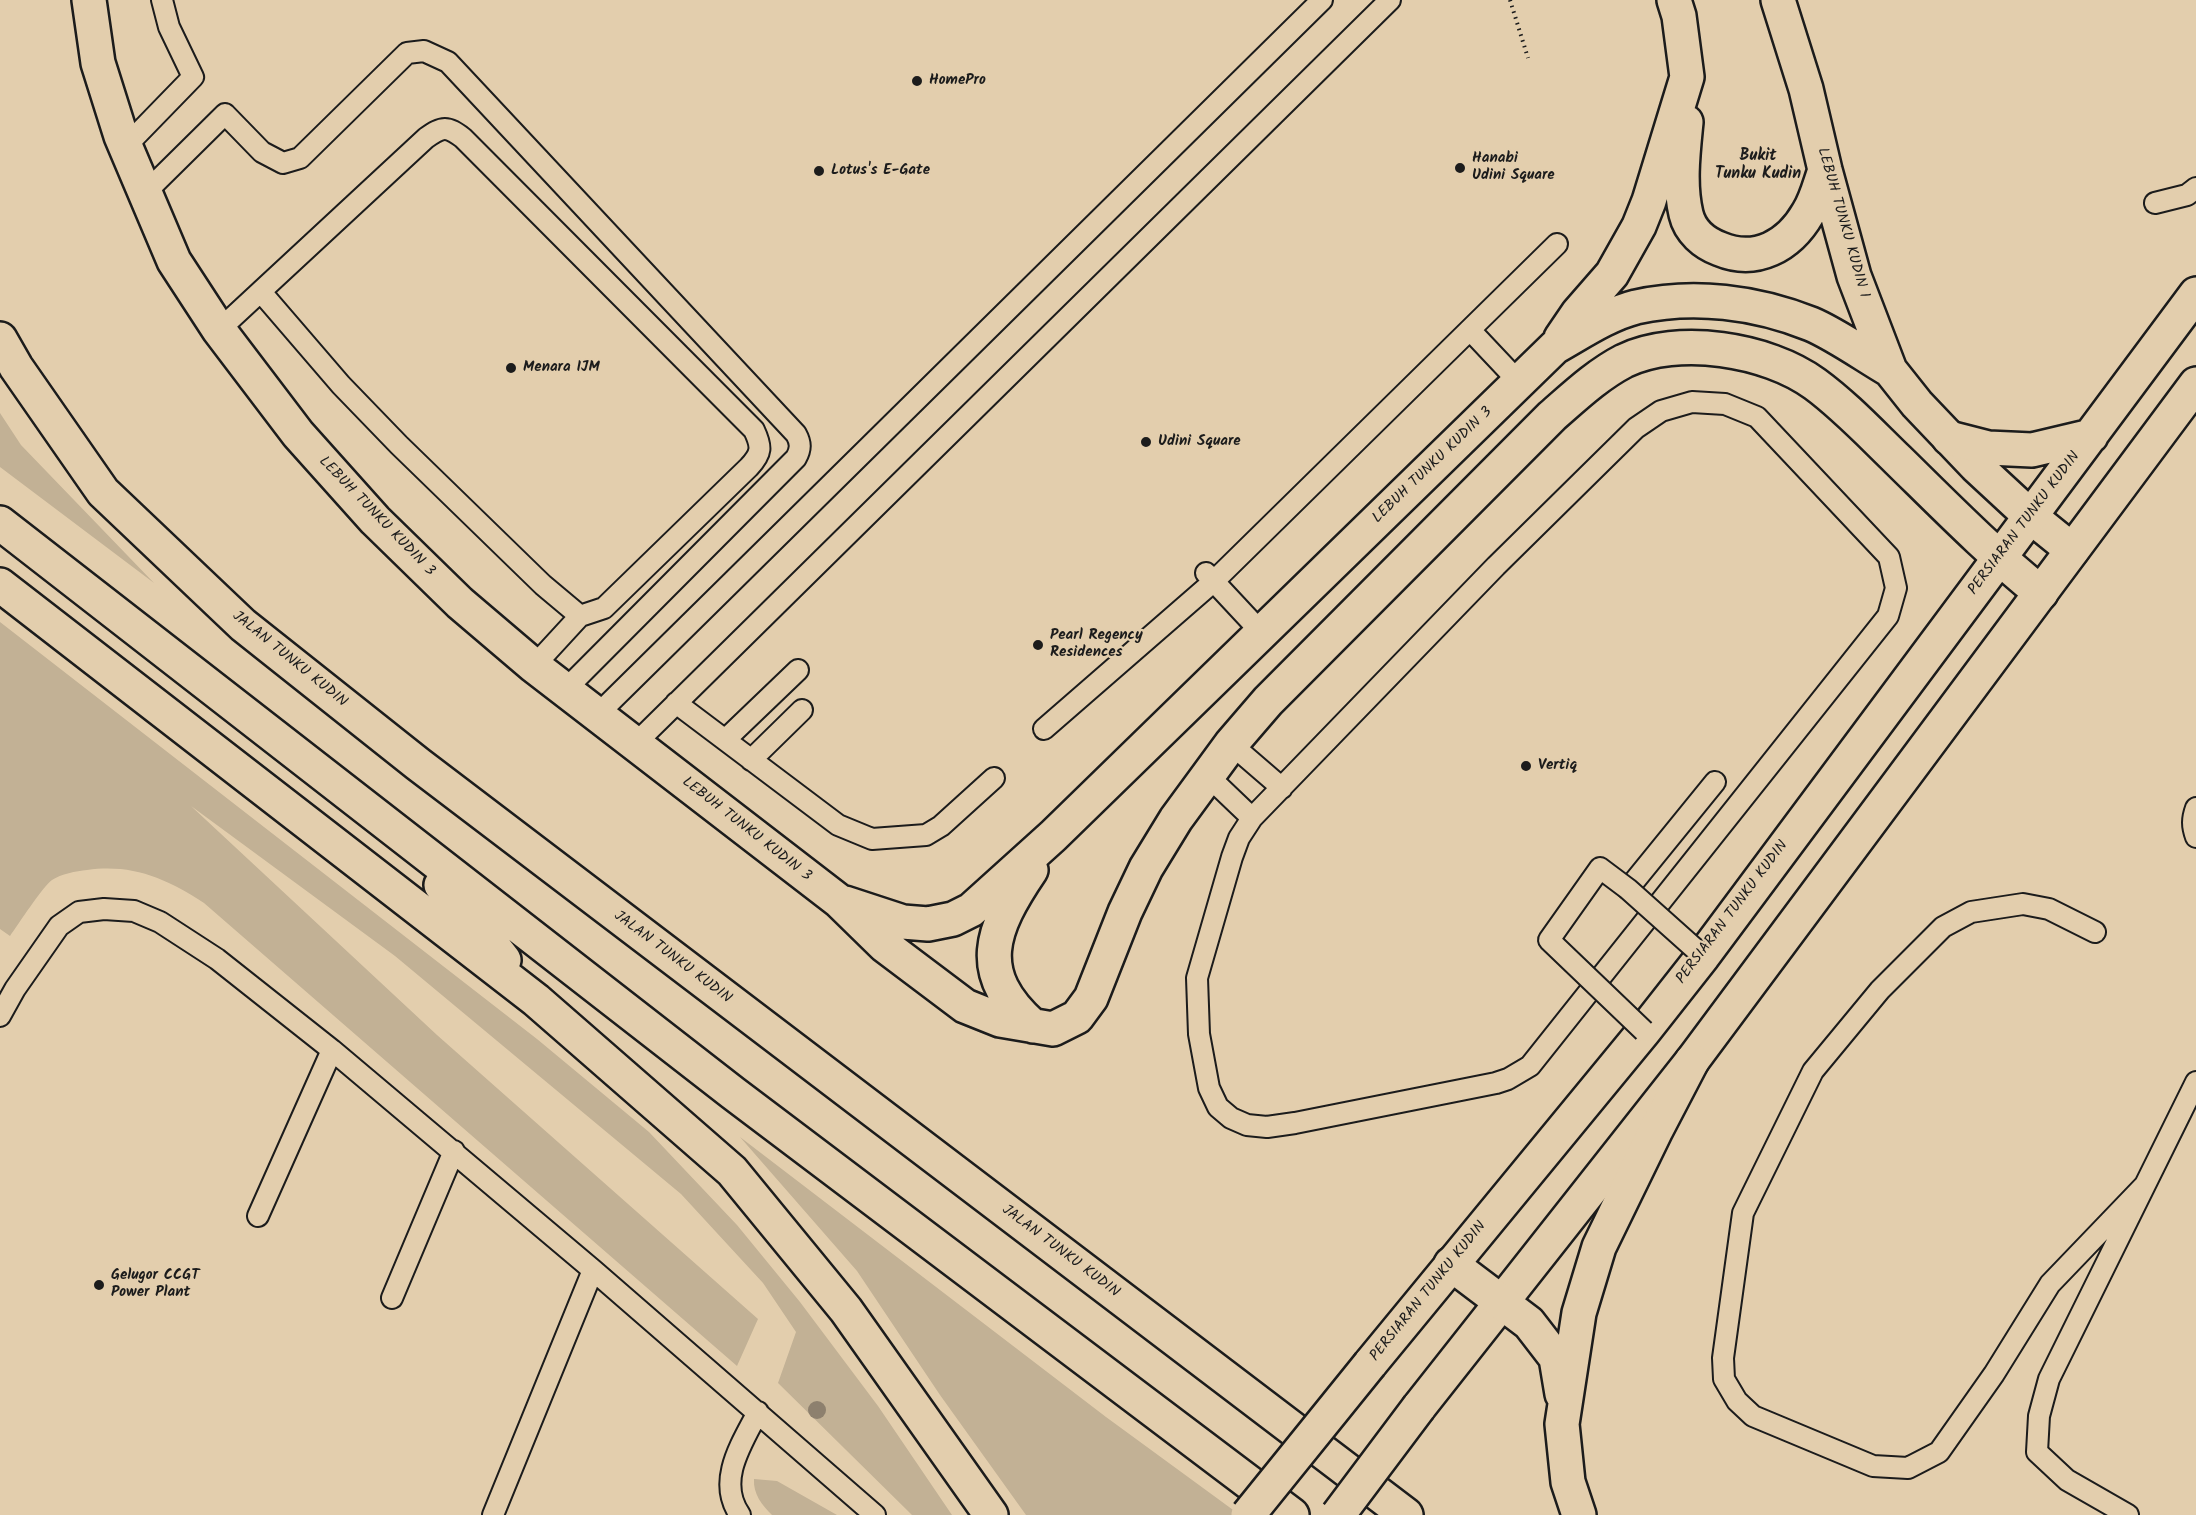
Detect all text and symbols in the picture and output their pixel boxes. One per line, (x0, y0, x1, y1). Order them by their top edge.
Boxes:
place label: HomePro (929, 72, 986, 90)
marker: HomePro (910, 74, 924, 88)
street label: LEBUH TUNKU KUDIN 1 (1812, 146, 1872, 300)
district label: Bukit Tunku Kudin (1715, 147, 1801, 185)
place label: Hanabi Udini Square (1472, 150, 1555, 185)
marker: Hanabi Udini Square (1453, 161, 1467, 175)
place label: Lotus's E-Gate (831, 162, 930, 180)
marker: Lotus's E-Gate (812, 164, 826, 178)
place label: Menara IJM (523, 359, 600, 377)
marker: Menara IJM (504, 361, 518, 375)
street label: LEBUH TUNKU KUDIN 3 (1369, 404, 1497, 528)
place label: Udini Square (1158, 433, 1241, 451)
marker: Udini Square (1139, 435, 1153, 449)
street label: PERSIARAN TUNKU KUDIN (1965, 449, 2085, 599)
street label: LEBUH TUNKU KUDIN 3 (314, 453, 438, 581)
street label: JALAN TUNKU KUDIN (228, 608, 350, 712)
place label: Pearl Regency Residences (1050, 627, 1143, 662)
marker: Pearl Regency Residences (1031, 638, 1045, 652)
place label: Vertiq (1538, 757, 1577, 775)
marker: Vertiq (1519, 759, 1533, 773)
street label: LEBUH TUNKU KUDIN 3 (678, 774, 814, 886)
street label: PERSIARAN TUNKU KUDIN (1673, 838, 1793, 988)
street label: JALAN TUNKU KUDIN (610, 908, 734, 1008)
street label: JALAN TUNKU KUDIN (998, 1202, 1122, 1302)
street label: PERSIARAN TUNKU KUDIN (1367, 1218, 1491, 1366)
place label: Gelugor CCGT Power Plant (111, 1267, 199, 1302)
marker: Gelugor CCGT Power Plant (92, 1278, 106, 1292)

